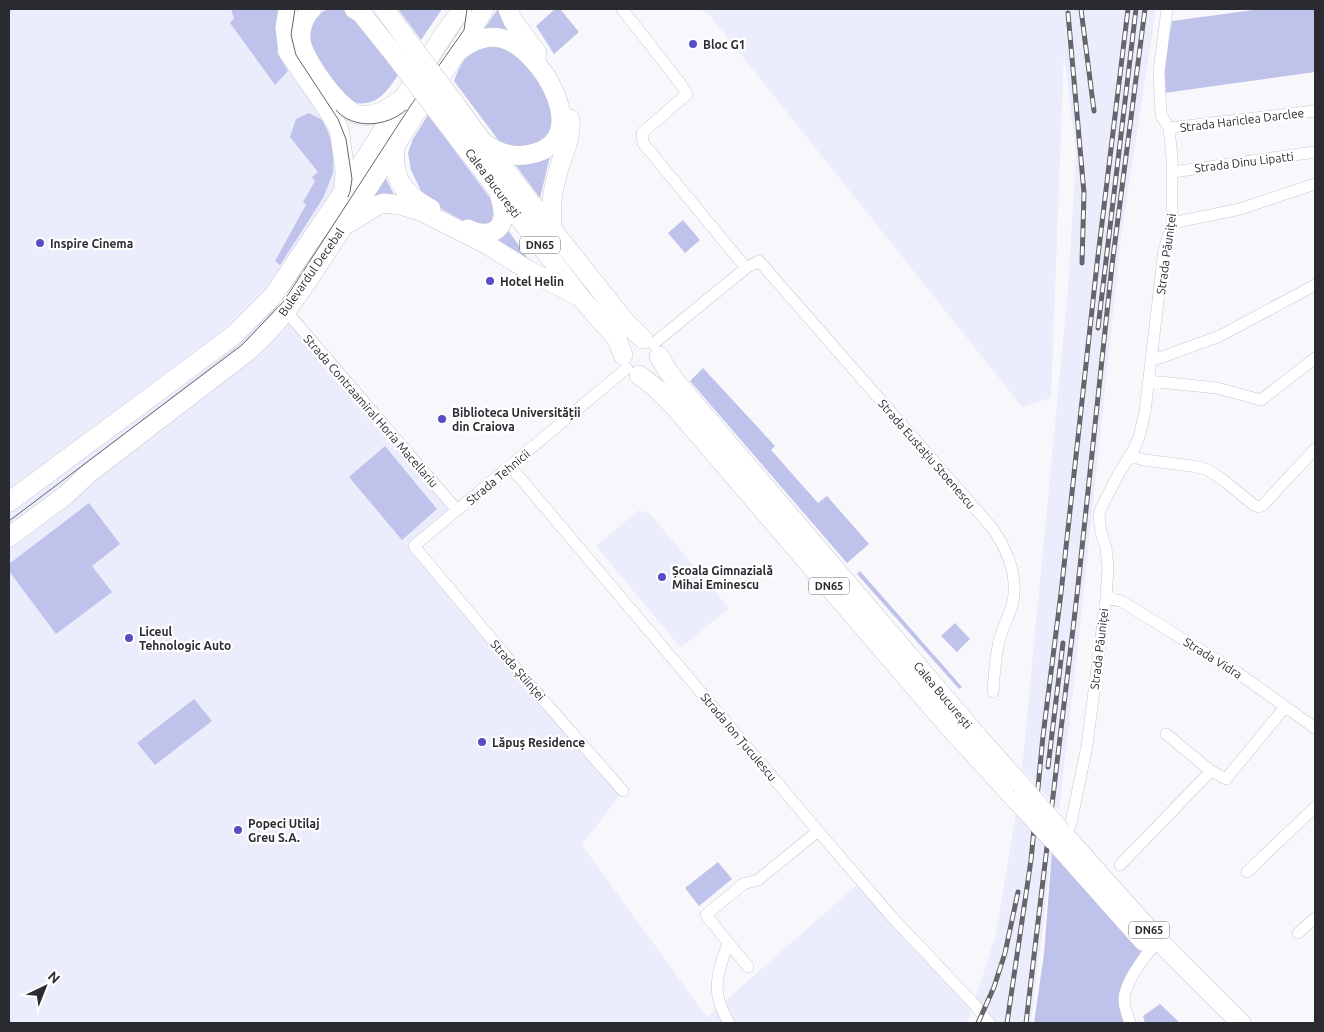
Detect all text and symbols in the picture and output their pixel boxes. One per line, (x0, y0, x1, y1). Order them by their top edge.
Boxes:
marker: Bloc G1 (687, 38, 699, 50)
place label: Bloc G1 (703, 38, 746, 51)
street label: Strada Hariclea Darclee (1179, 106, 1305, 134)
street label: Calea București (463, 146, 523, 220)
street label: Strada Dinu Lipatti (1194, 149, 1295, 175)
street label: Strada Păuniței (1154, 213, 1178, 295)
street label: Bulevardul Decebal (276, 226, 346, 318)
road number: DN65 (520, 236, 560, 254)
marker: Inspire Cinema (34, 237, 46, 249)
place label: Inspire Cinema (50, 237, 133, 250)
marker: Hotel Helin (484, 275, 496, 287)
place label: Hotel Helin (500, 275, 564, 288)
street label: Strada Contraamiral Horia Macellariu (301, 332, 441, 490)
street label: Strada Eustațiu Stoenescu (876, 397, 978, 511)
place label: Biblioteca Universității din Craiova (452, 406, 581, 433)
marker: Biblioteca Universității din Craiova (436, 413, 448, 425)
street label: Strada Tehnicii (464, 447, 532, 507)
place label: Școala Gimnazială Mihai Eminescu (672, 564, 773, 591)
marker: Școala Gimnazială Mihai Eminescu (656, 571, 668, 583)
road number: DN65 (809, 578, 849, 594)
street label: Strada Păuniței (1088, 608, 1110, 690)
place label: Liceul Tehnologic Auto (139, 625, 231, 652)
marker: Liceul Tehnologic Auto (123, 632, 135, 644)
street label: Strada Vidra (1181, 635, 1245, 681)
street label: Strada Științei (488, 637, 548, 703)
street label: Calea București (911, 659, 975, 731)
street label: Strada Ion Țuculescu (699, 691, 779, 783)
marker: Lăpuș Residence (476, 736, 488, 748)
place label: Lăpuș Residence (492, 736, 585, 750)
place label: Popeci Utilaj Greu S.A. (248, 817, 320, 844)
marker: Popeci Utilaj Greu S.A. (232, 824, 244, 836)
road number: DN65 (1129, 922, 1169, 938)
north arrow (20, 962, 70, 1012)
text: N (45, 968, 63, 987)

